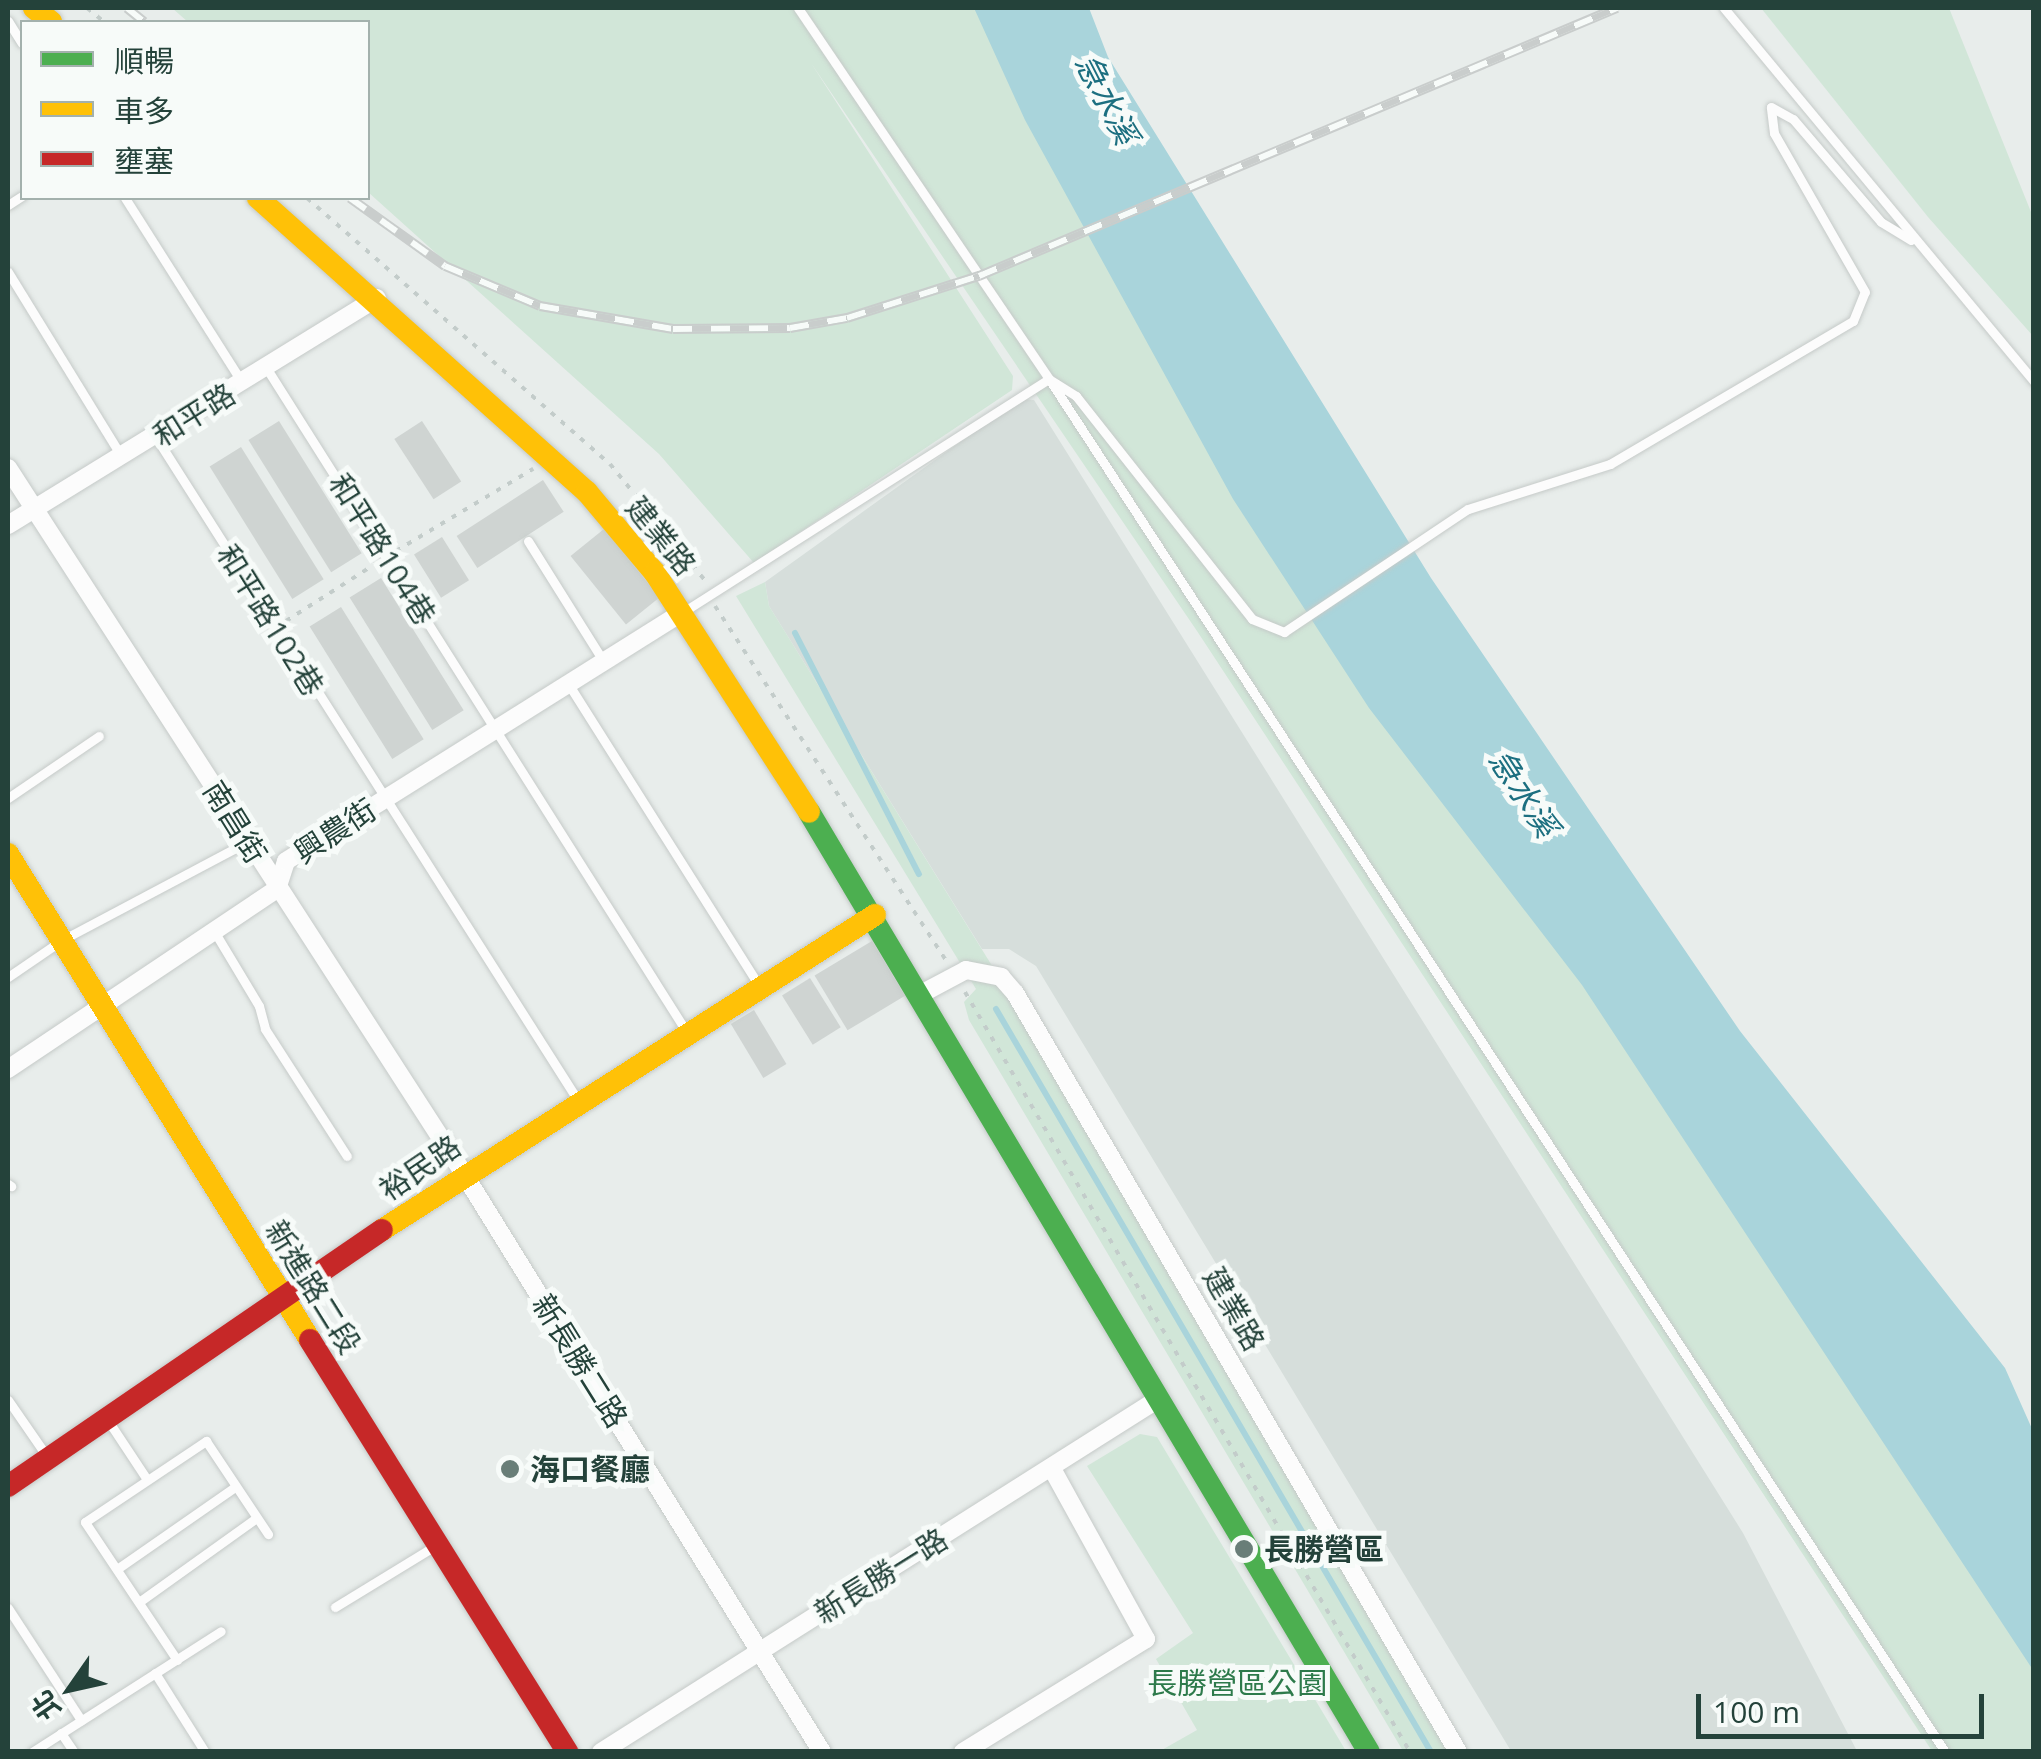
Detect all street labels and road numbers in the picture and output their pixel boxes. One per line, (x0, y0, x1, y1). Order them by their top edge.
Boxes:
street label: 和平路 (146, 376, 242, 454)
street label: 和平路104巷 (321, 467, 443, 631)
street label: 建業路 (619, 490, 703, 582)
street label: 和平路102巷 (209, 538, 331, 702)
street label: 南昌街 (196, 774, 274, 870)
street label: 興農街 (287, 791, 383, 871)
street label: 裕民路 (373, 1128, 467, 1208)
street label: 新進路二段 (258, 1214, 368, 1360)
street label: 建業路 (1196, 1261, 1272, 1357)
street label: 新長勝二路 (525, 1288, 635, 1434)
street label: 新長勝一路 (808, 1521, 954, 1631)

